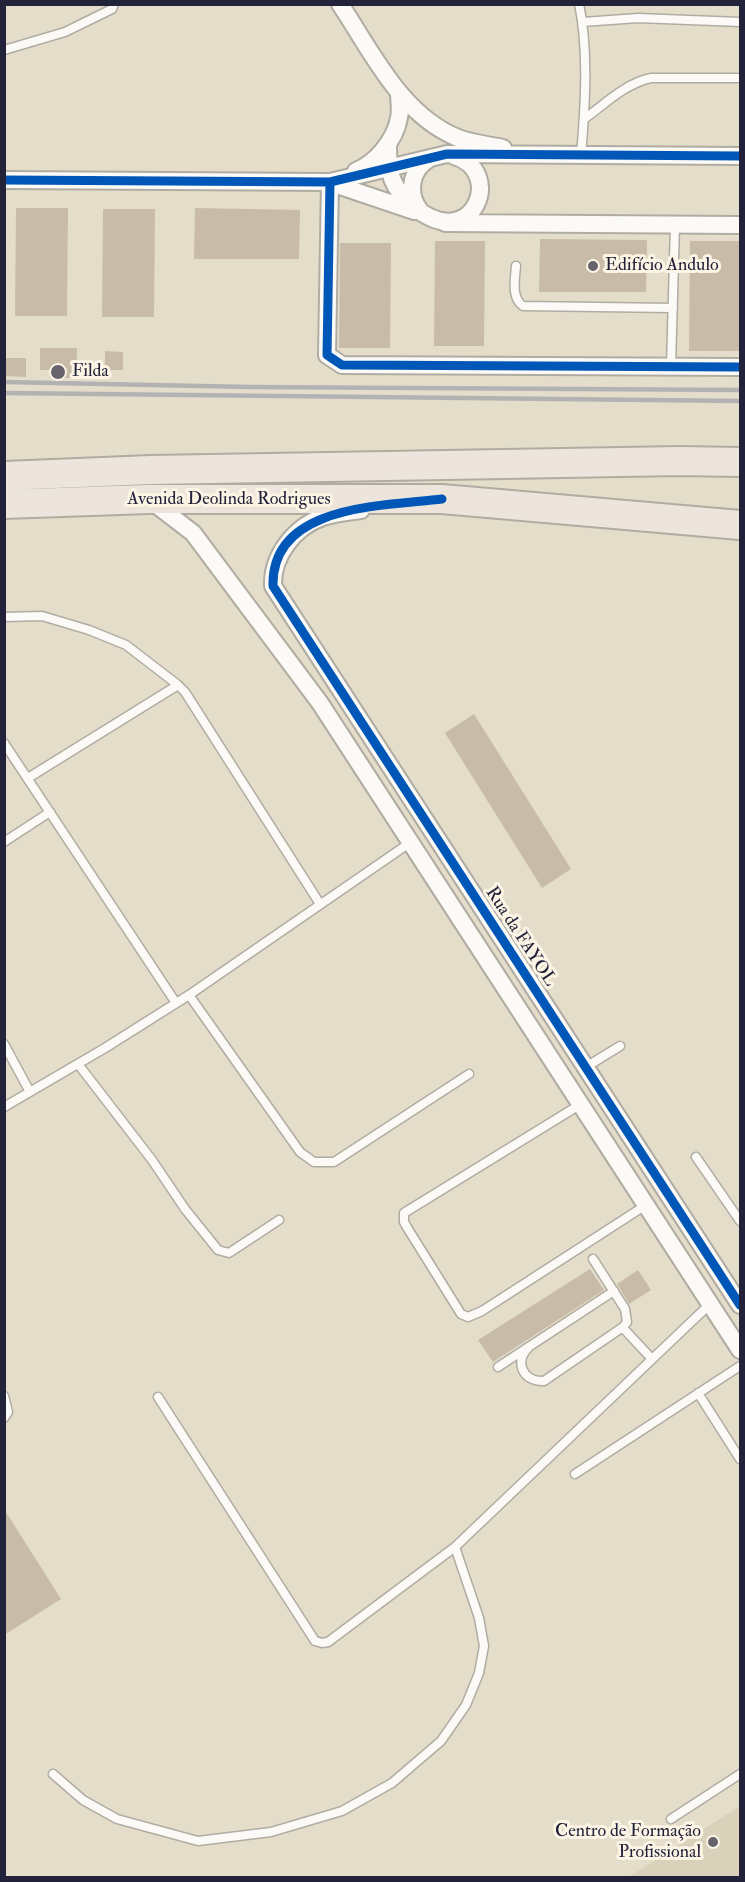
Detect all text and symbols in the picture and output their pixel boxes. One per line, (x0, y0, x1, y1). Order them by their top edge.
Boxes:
place label: Edifício Andulo (605, 255, 719, 277)
marker: Edifício Andulo (586, 259, 600, 273)
place label: Filda (72, 361, 109, 383)
marker: Filda (49, 363, 67, 381)
street label: Avenida Deolinda Rodrigues (127, 489, 331, 511)
street label: Rua da FAYOL (480, 883, 560, 991)
place label: Centro de Formação Profissional (555, 1821, 701, 1864)
marker: Centro de Formação Profissional (706, 1835, 720, 1849)

